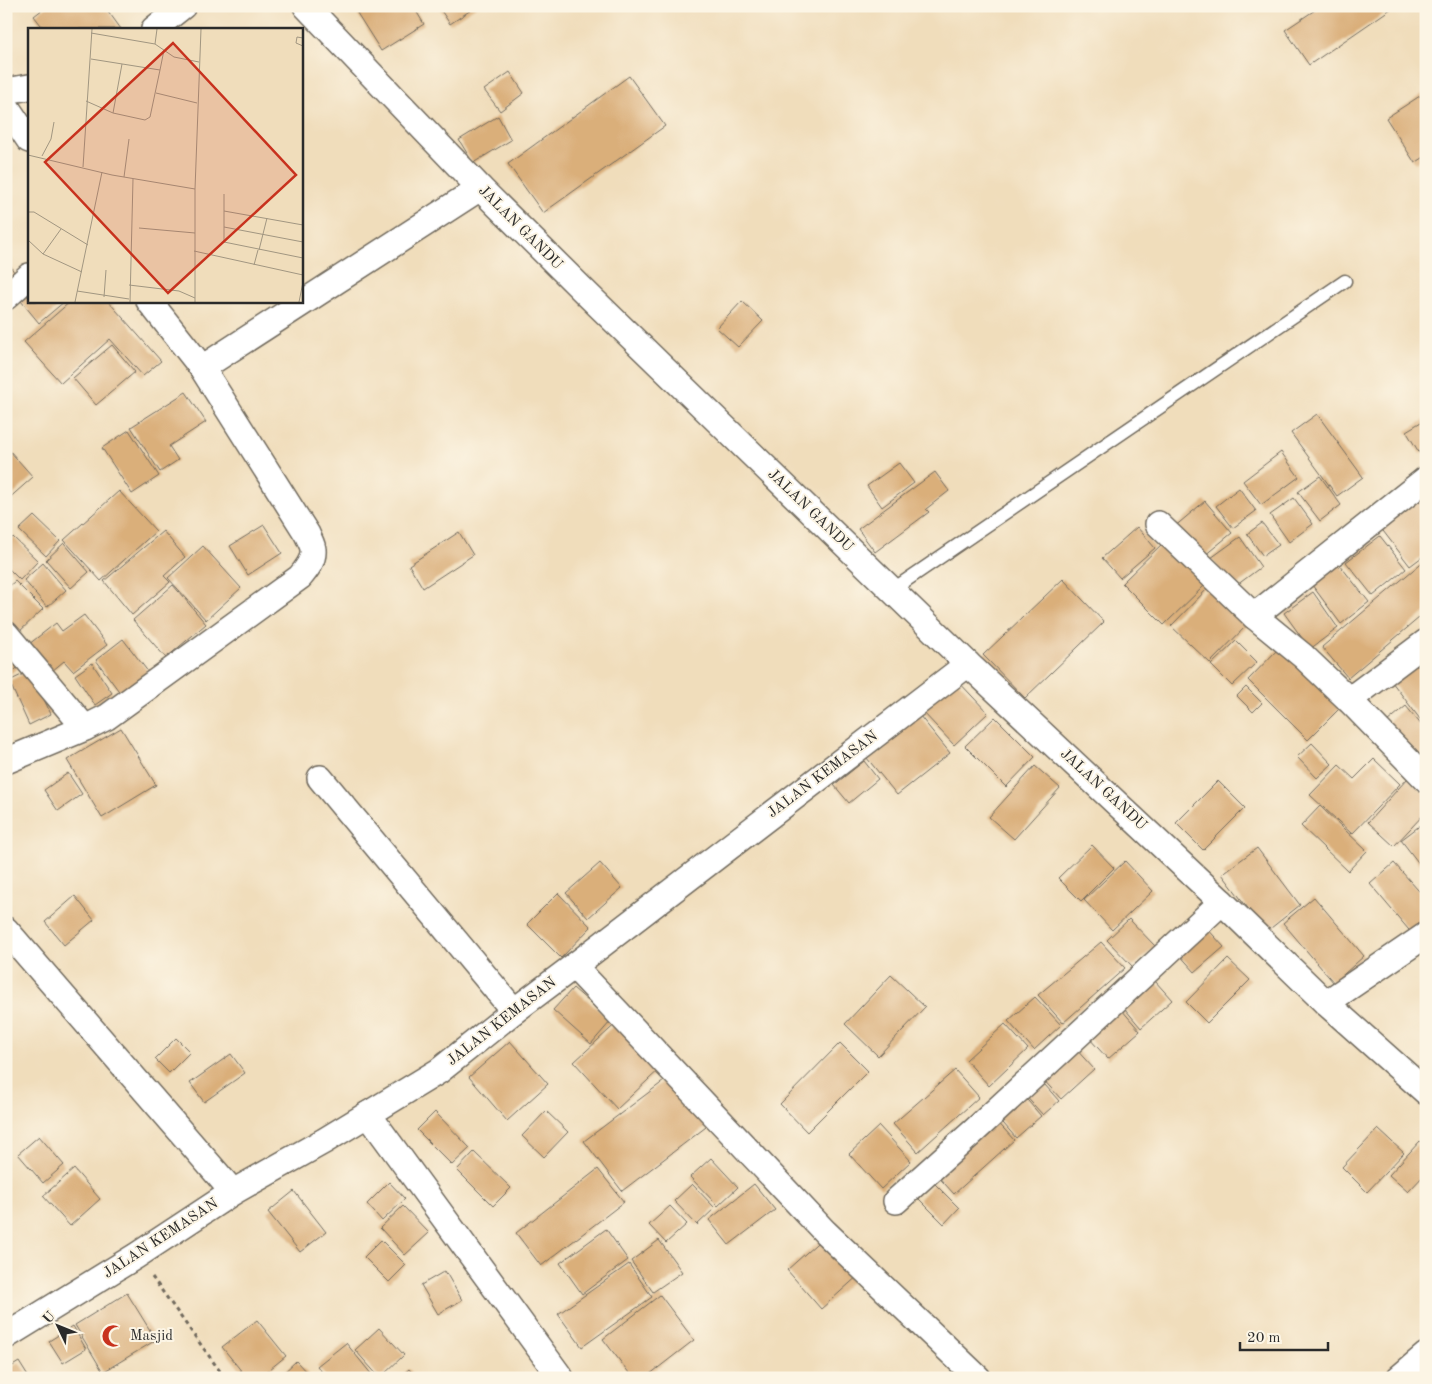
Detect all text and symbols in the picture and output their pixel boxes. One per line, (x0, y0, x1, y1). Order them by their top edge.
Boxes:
inset map (28, 28, 302, 302)
street label: JALAN GANDU (475, 183, 565, 273)
street label: JALAN GANDU (765, 467, 856, 555)
street label: JALAN KEMASAN (765, 729, 881, 821)
street label: JALAN GANDU (1057, 746, 1149, 834)
street label: JALAN KEMASAN (445, 975, 560, 1069)
street label: JALAN KEMASAN (101, 1196, 221, 1282)
north arrow (32, 1302, 82, 1352)
text: U (40, 1309, 58, 1327)
scale bar (1240, 1319, 1327, 1351)
mosque icon: Masjid (100, 1323, 126, 1349)
place label: Masjid (130, 1329, 173, 1344)
text: 20 m (1247, 1331, 1281, 1346)

